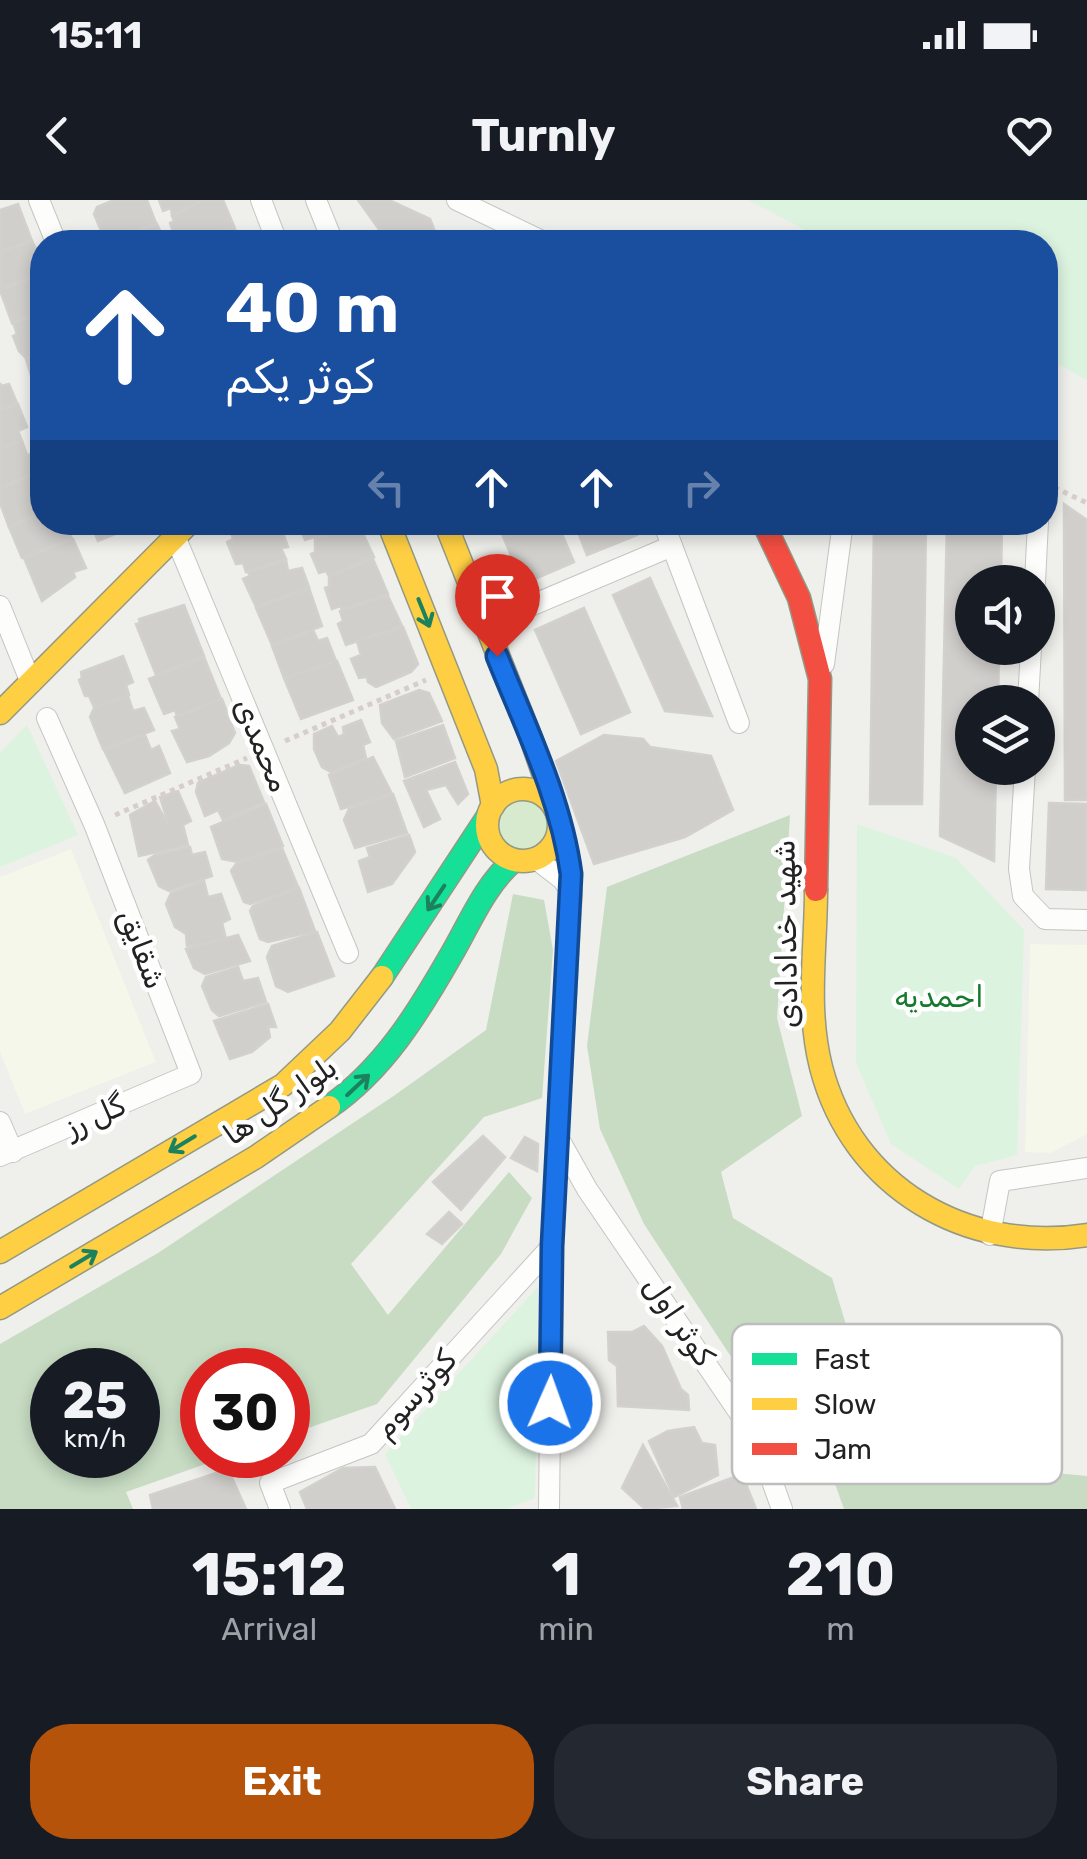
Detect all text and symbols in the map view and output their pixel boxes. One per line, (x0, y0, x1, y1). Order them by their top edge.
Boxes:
text: 15:11 (50, 12, 142, 58)
icon: back (30, 108, 85, 163)
icon: heart (1002, 108, 1057, 163)
text: Turnly (471, 109, 616, 162)
text: 40 m (225, 267, 399, 350)
icon: ahead (60, 270, 190, 400)
text: کوثر یکم (225, 351, 375, 404)
icon: left (359, 460, 414, 515)
icon: ahead (464, 460, 519, 515)
icon: ahead (569, 460, 624, 515)
icon: right (674, 460, 729, 515)
pin (455, 554, 540, 657)
map controls (955, 565, 1055, 785)
button: sound (955, 565, 1055, 665)
icon: arrive (470, 569, 525, 624)
one-way arrow (417, 597, 435, 628)
button: layers (955, 685, 1055, 785)
street label: محمدی (226, 693, 298, 797)
street label: شهید خدادادی (766, 839, 806, 1029)
one-way arrow (426, 884, 447, 912)
street label: شقایق (110, 904, 174, 994)
park label: احمدیه (894, 979, 984, 1015)
street label: بلوار گل ها (216, 1049, 344, 1153)
one-way arrow (345, 1073, 369, 1097)
street label: گل رز (57, 1087, 131, 1146)
one-way arrow (168, 1135, 197, 1155)
one-way arrow (69, 1249, 98, 1269)
street label: کوثر اول (636, 1269, 722, 1373)
legend (732, 1324, 1062, 1484)
street label: کوثرسوم (366, 1342, 465, 1446)
text: Fast (814, 1343, 870, 1376)
speed limit sign: 30 (180, 1348, 310, 1478)
position arrow (498, 1351, 602, 1455)
text: 25 (63, 1371, 127, 1431)
text: Slow (814, 1388, 876, 1421)
text: km/h (64, 1424, 126, 1453)
text: Jam (814, 1433, 872, 1466)
text: 15:12 (192, 1539, 347, 1610)
text: 1 (551, 1539, 581, 1610)
text: 210 (786, 1539, 895, 1610)
text: Arrival (221, 1610, 317, 1648)
text: min (538, 1610, 594, 1648)
text: m (826, 1610, 855, 1648)
button: Exit (30, 1724, 534, 1839)
button: Share (554, 1724, 1057, 1839)

